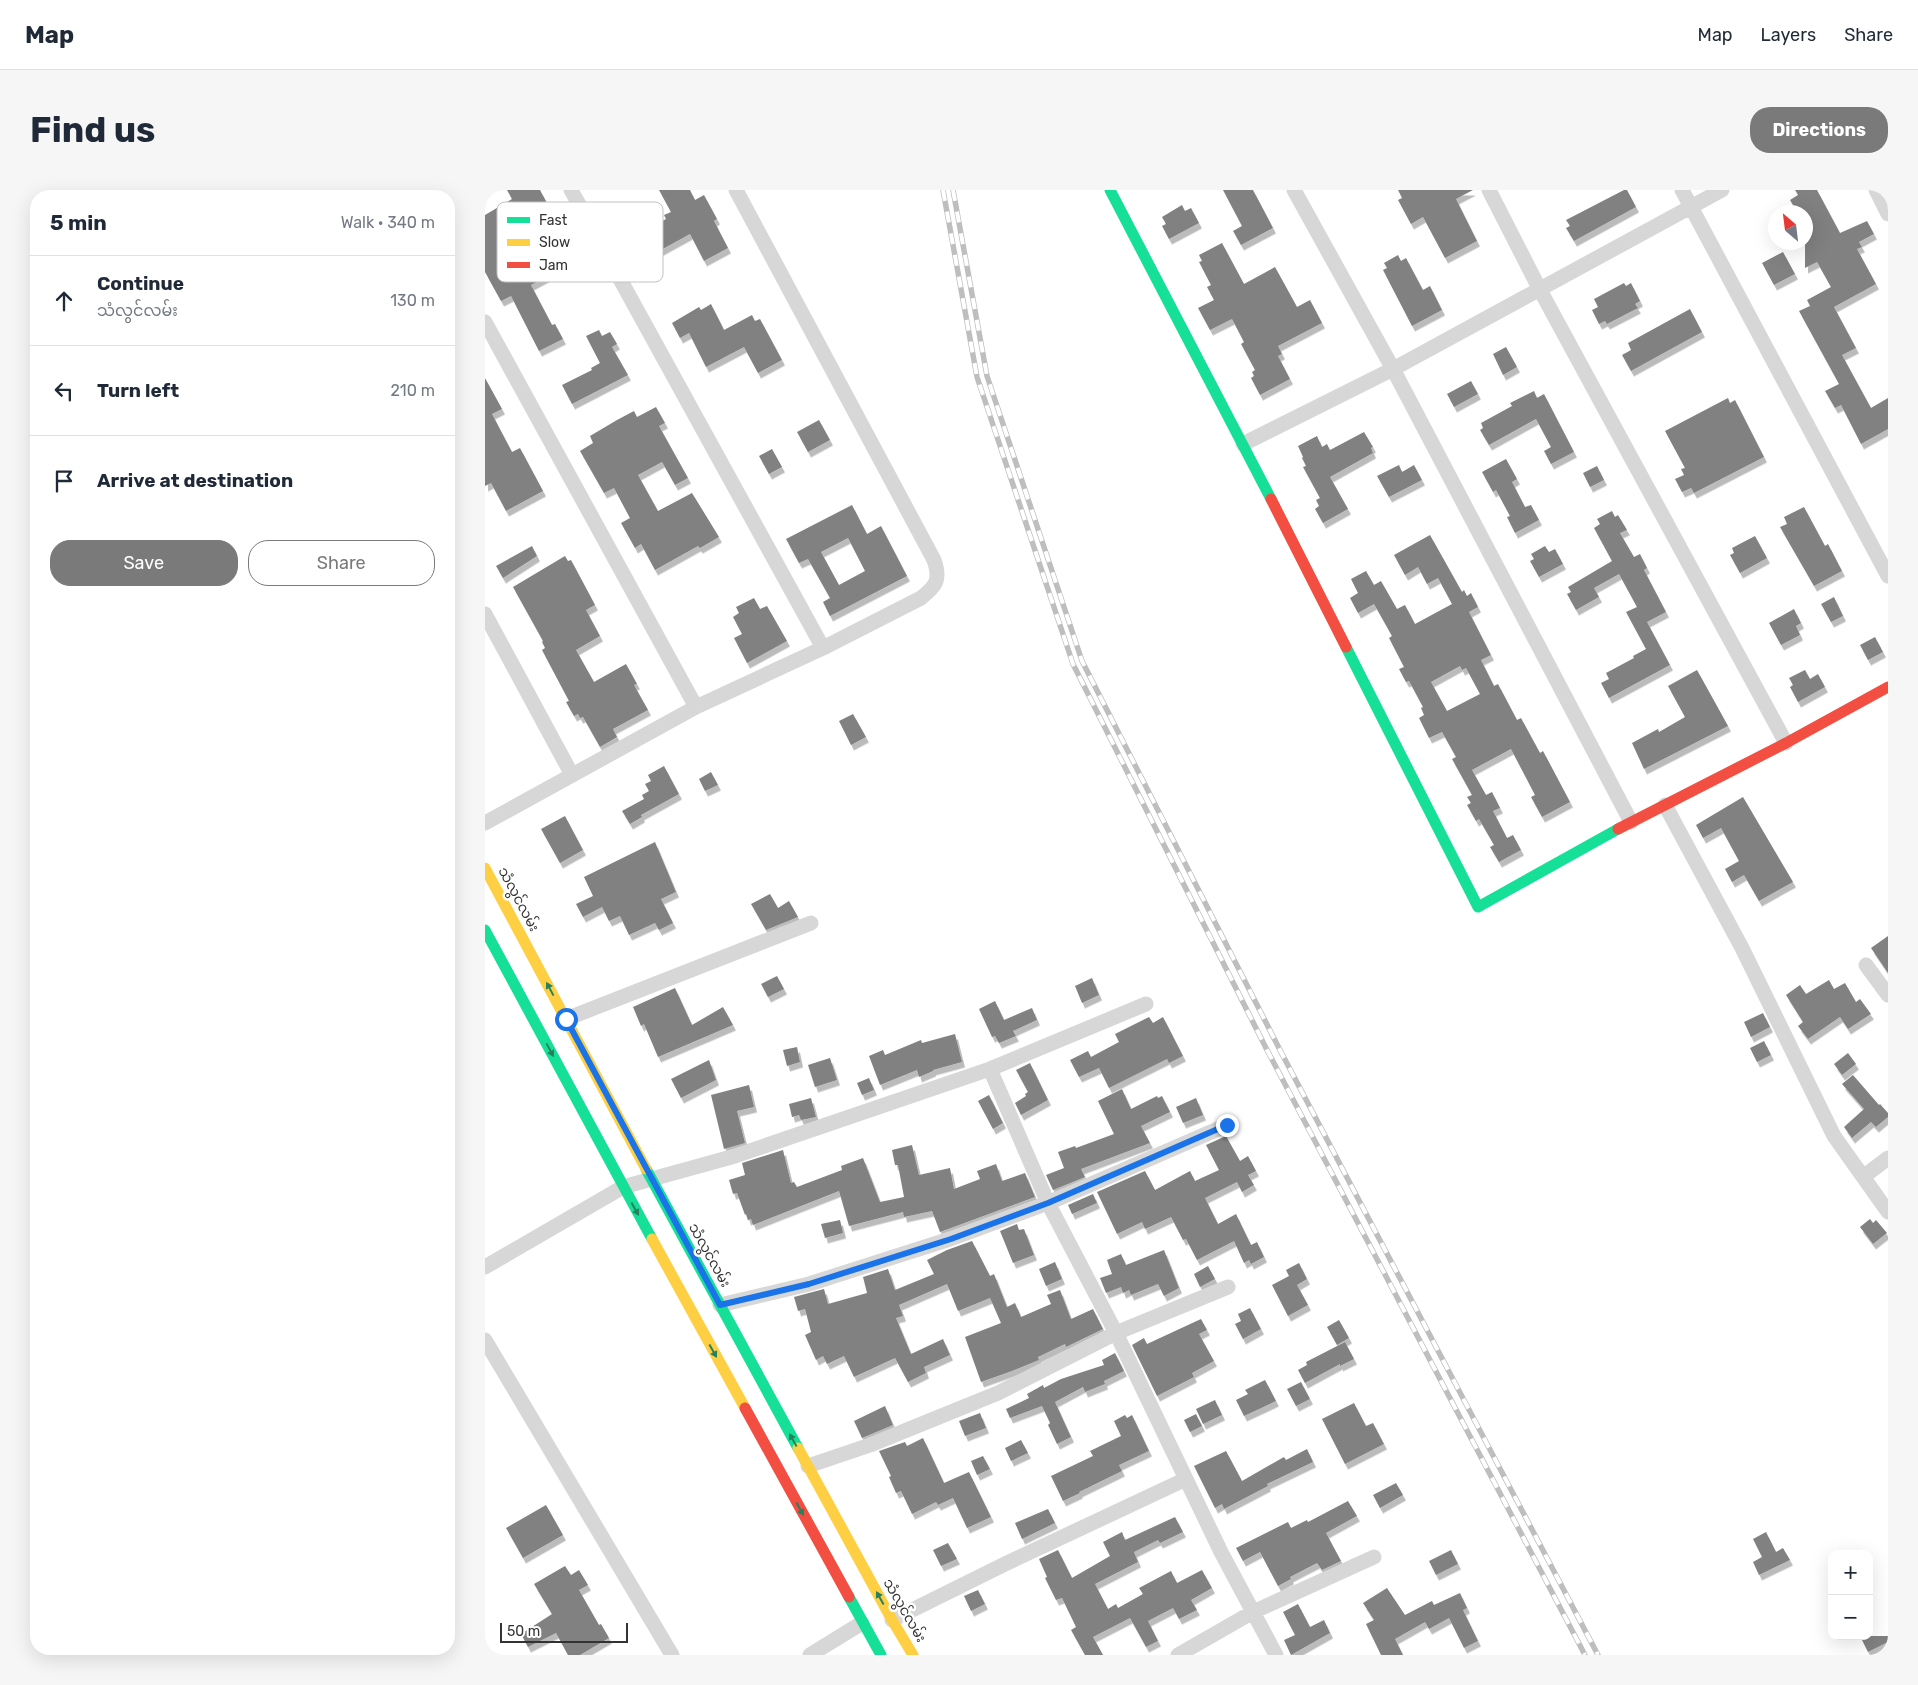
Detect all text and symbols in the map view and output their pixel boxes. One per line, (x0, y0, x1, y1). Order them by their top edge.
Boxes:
text: Map (25, 21, 74, 49)
text: Map (1698, 24, 1733, 46)
text: Layers (1761, 24, 1816, 46)
text: Share (1844, 24, 1893, 46)
button: Directions (1750, 107, 1888, 153)
text: Find us (30, 109, 155, 151)
legend (497, 202, 663, 282)
north arrow (1768, 205, 1813, 250)
text: 5 min (50, 210, 107, 235)
text: Fast (539, 212, 568, 229)
text: Walk · 340 m (341, 213, 435, 232)
text: Slow (539, 234, 570, 251)
text: Jam (539, 257, 568, 274)
text: Continue (97, 272, 184, 295)
icon: ahead (50, 287, 78, 315)
text: 130 m (390, 291, 435, 310)
text: သံလွင်လမ်း (97, 301, 178, 320)
icon: left (50, 377, 78, 405)
text: Turn left (97, 379, 179, 402)
text: 210 m (390, 381, 435, 400)
icon: arrive (50, 467, 78, 495)
text: Arrive at destination (97, 469, 293, 492)
button: Save (50, 540, 238, 586)
button: Share (248, 540, 435, 586)
street label: သံလွင်လမ်း (493, 863, 544, 935)
one-way arrow (546, 982, 554, 996)
route start (555, 1008, 578, 1031)
one-way arrow (545, 1043, 554, 1057)
route end (1216, 1114, 1239, 1137)
one-way arrow (631, 1201, 639, 1216)
street label: သံလွင်လမ်း (683, 1219, 736, 1291)
one-way arrow (709, 1344, 717, 1358)
one-way arrow (789, 1433, 798, 1446)
one-way arrow (795, 1502, 804, 1516)
map controls (1828, 1550, 1873, 1640)
button: + (1828, 1550, 1873, 1595)
street label: သံလွင်လမ်း (878, 1574, 931, 1646)
one-way arrow (876, 1590, 884, 1605)
button: − (1828, 1595, 1873, 1640)
scale bar (500, 1620, 627, 1643)
text: 50 m (507, 1623, 540, 1640)

